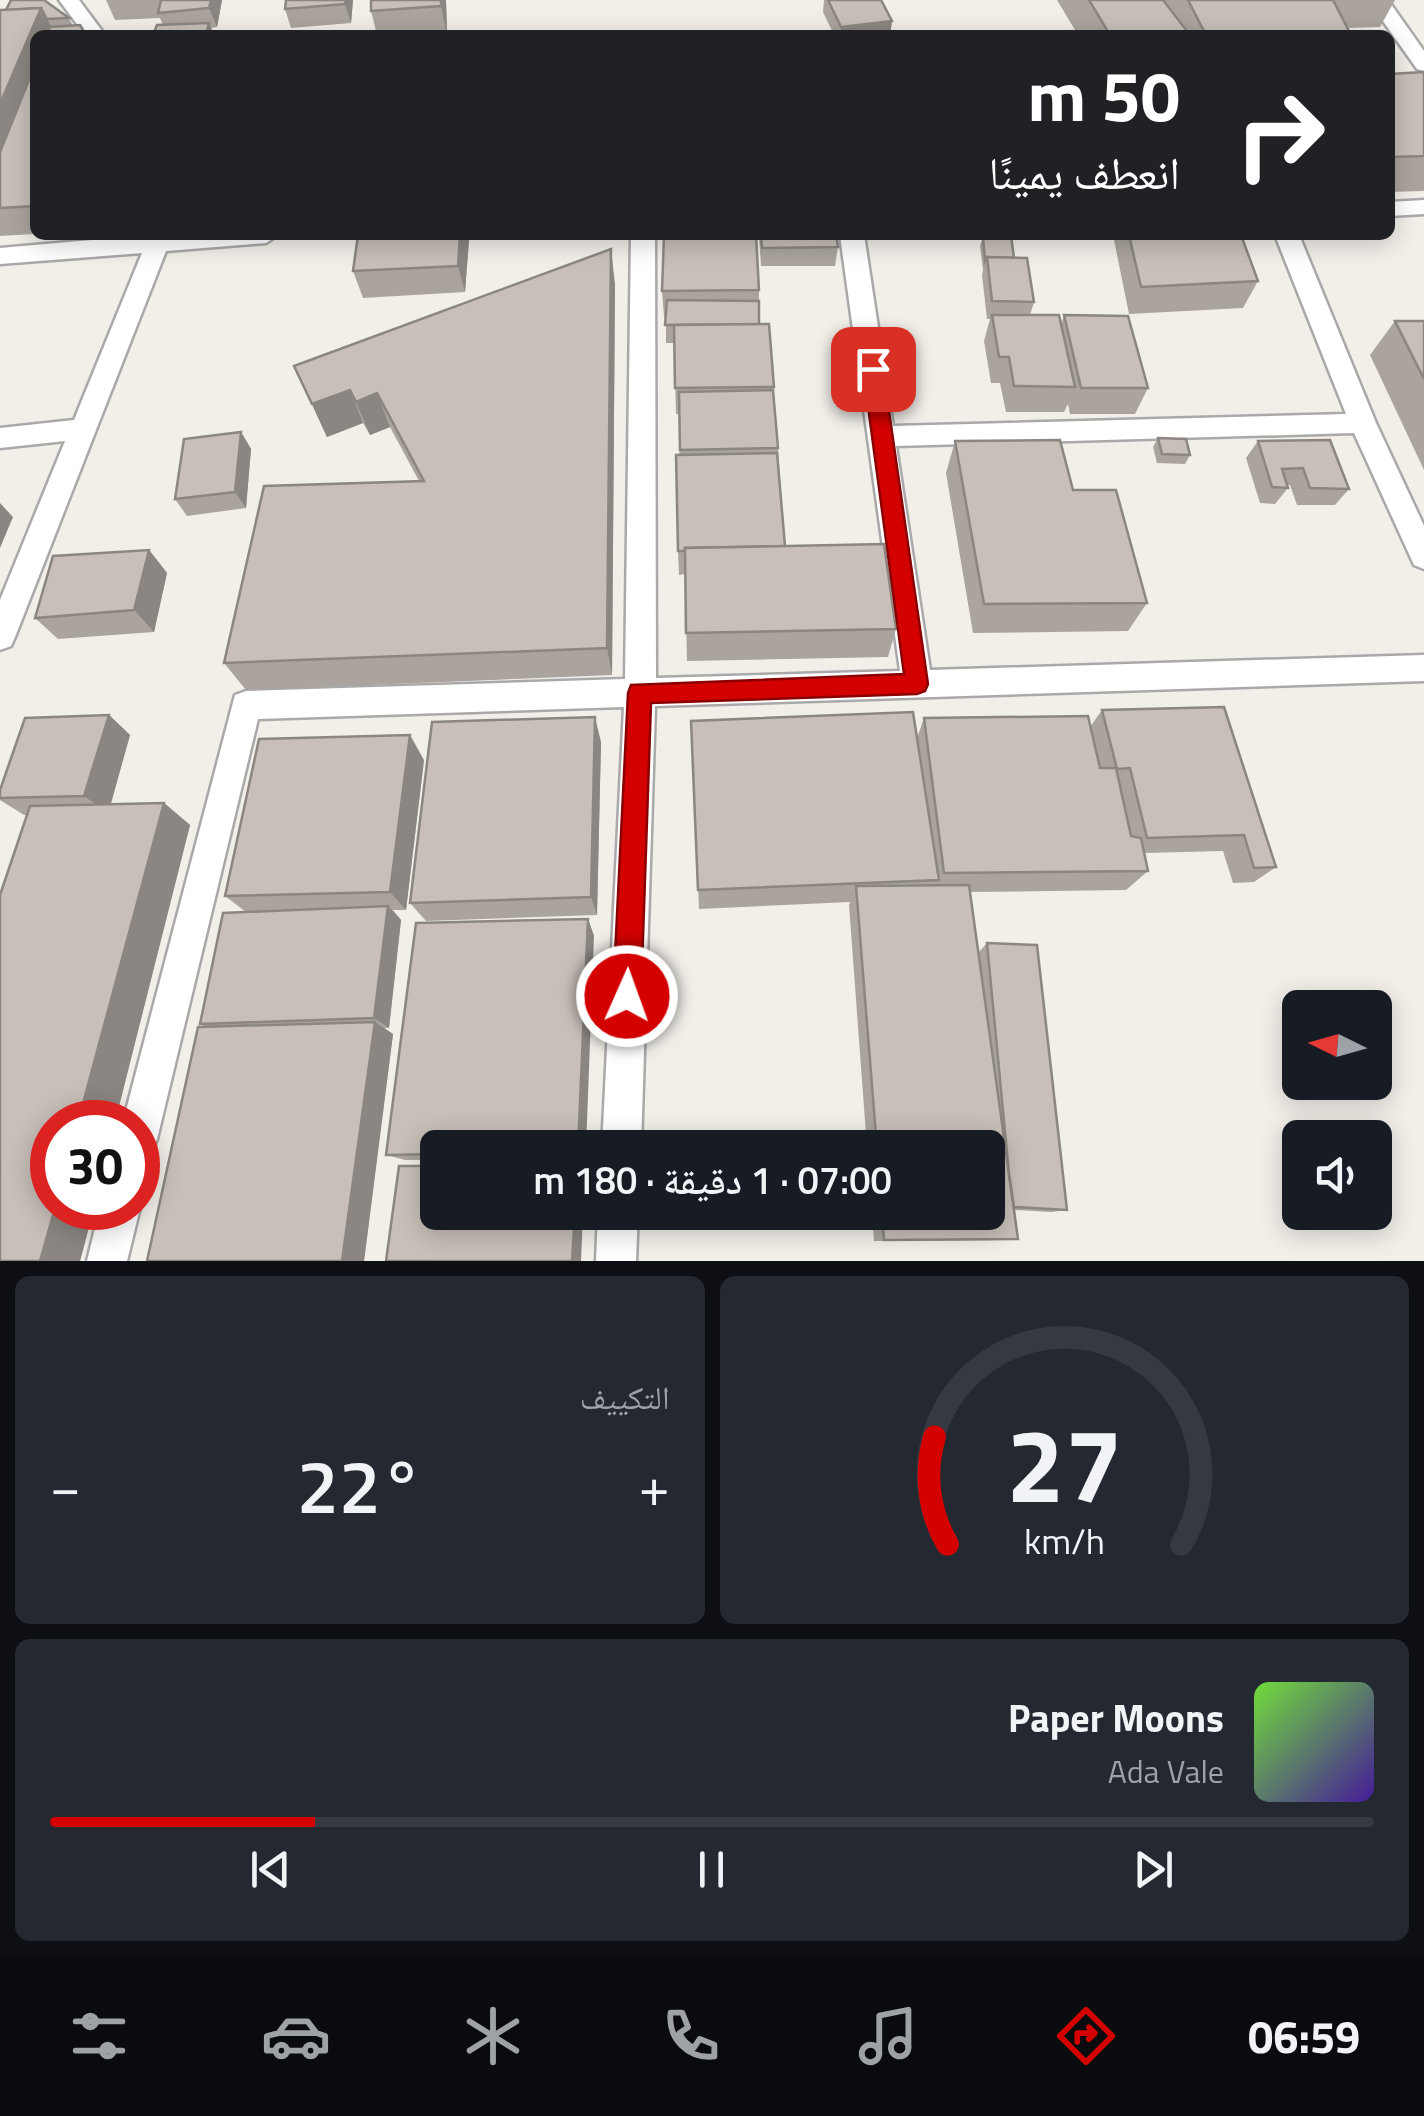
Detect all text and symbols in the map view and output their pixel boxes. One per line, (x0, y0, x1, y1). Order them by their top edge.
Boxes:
text: 50 m (1027, 42, 1180, 148)
icon: right (1215, 70, 1345, 200)
text: انعطف يمينًا (989, 138, 1180, 206)
pin (831, 327, 916, 412)
icon: arrive (846, 342, 901, 397)
position arrow (575, 944, 679, 1048)
north arrow (1282, 990, 1392, 1100)
map controls (1282, 990, 1392, 1230)
speed limit sign: 30 (30, 1100, 160, 1230)
button: sound (1282, 1120, 1392, 1230)
text: 07:00 · 1 دقيقة · 180 m (533, 1151, 892, 1209)
text: التكييف (580, 1373, 670, 1421)
text: 27 (1006, 1384, 1122, 1542)
text: 22° (297, 1428, 423, 1542)
text: − (50, 1444, 81, 1527)
text: + (639, 1444, 669, 1527)
text: km/h (1024, 1513, 1105, 1568)
text: Paper Moons (1008, 1689, 1224, 1747)
text: Ada Vale (1108, 1747, 1224, 1795)
icon: previous (243, 1842, 298, 1897)
icon: pause (684, 1842, 739, 1897)
icon: next (1126, 1842, 1181, 1897)
icon: filters (64, 2001, 134, 2071)
icon: car (261, 2001, 331, 2071)
icon: climate (458, 2001, 528, 2071)
icon: phone (656, 2001, 726, 2071)
icon: music (853, 2001, 923, 2071)
icon: directions (1051, 2001, 1121, 2071)
text: 06:59 (1248, 2002, 1360, 2070)

